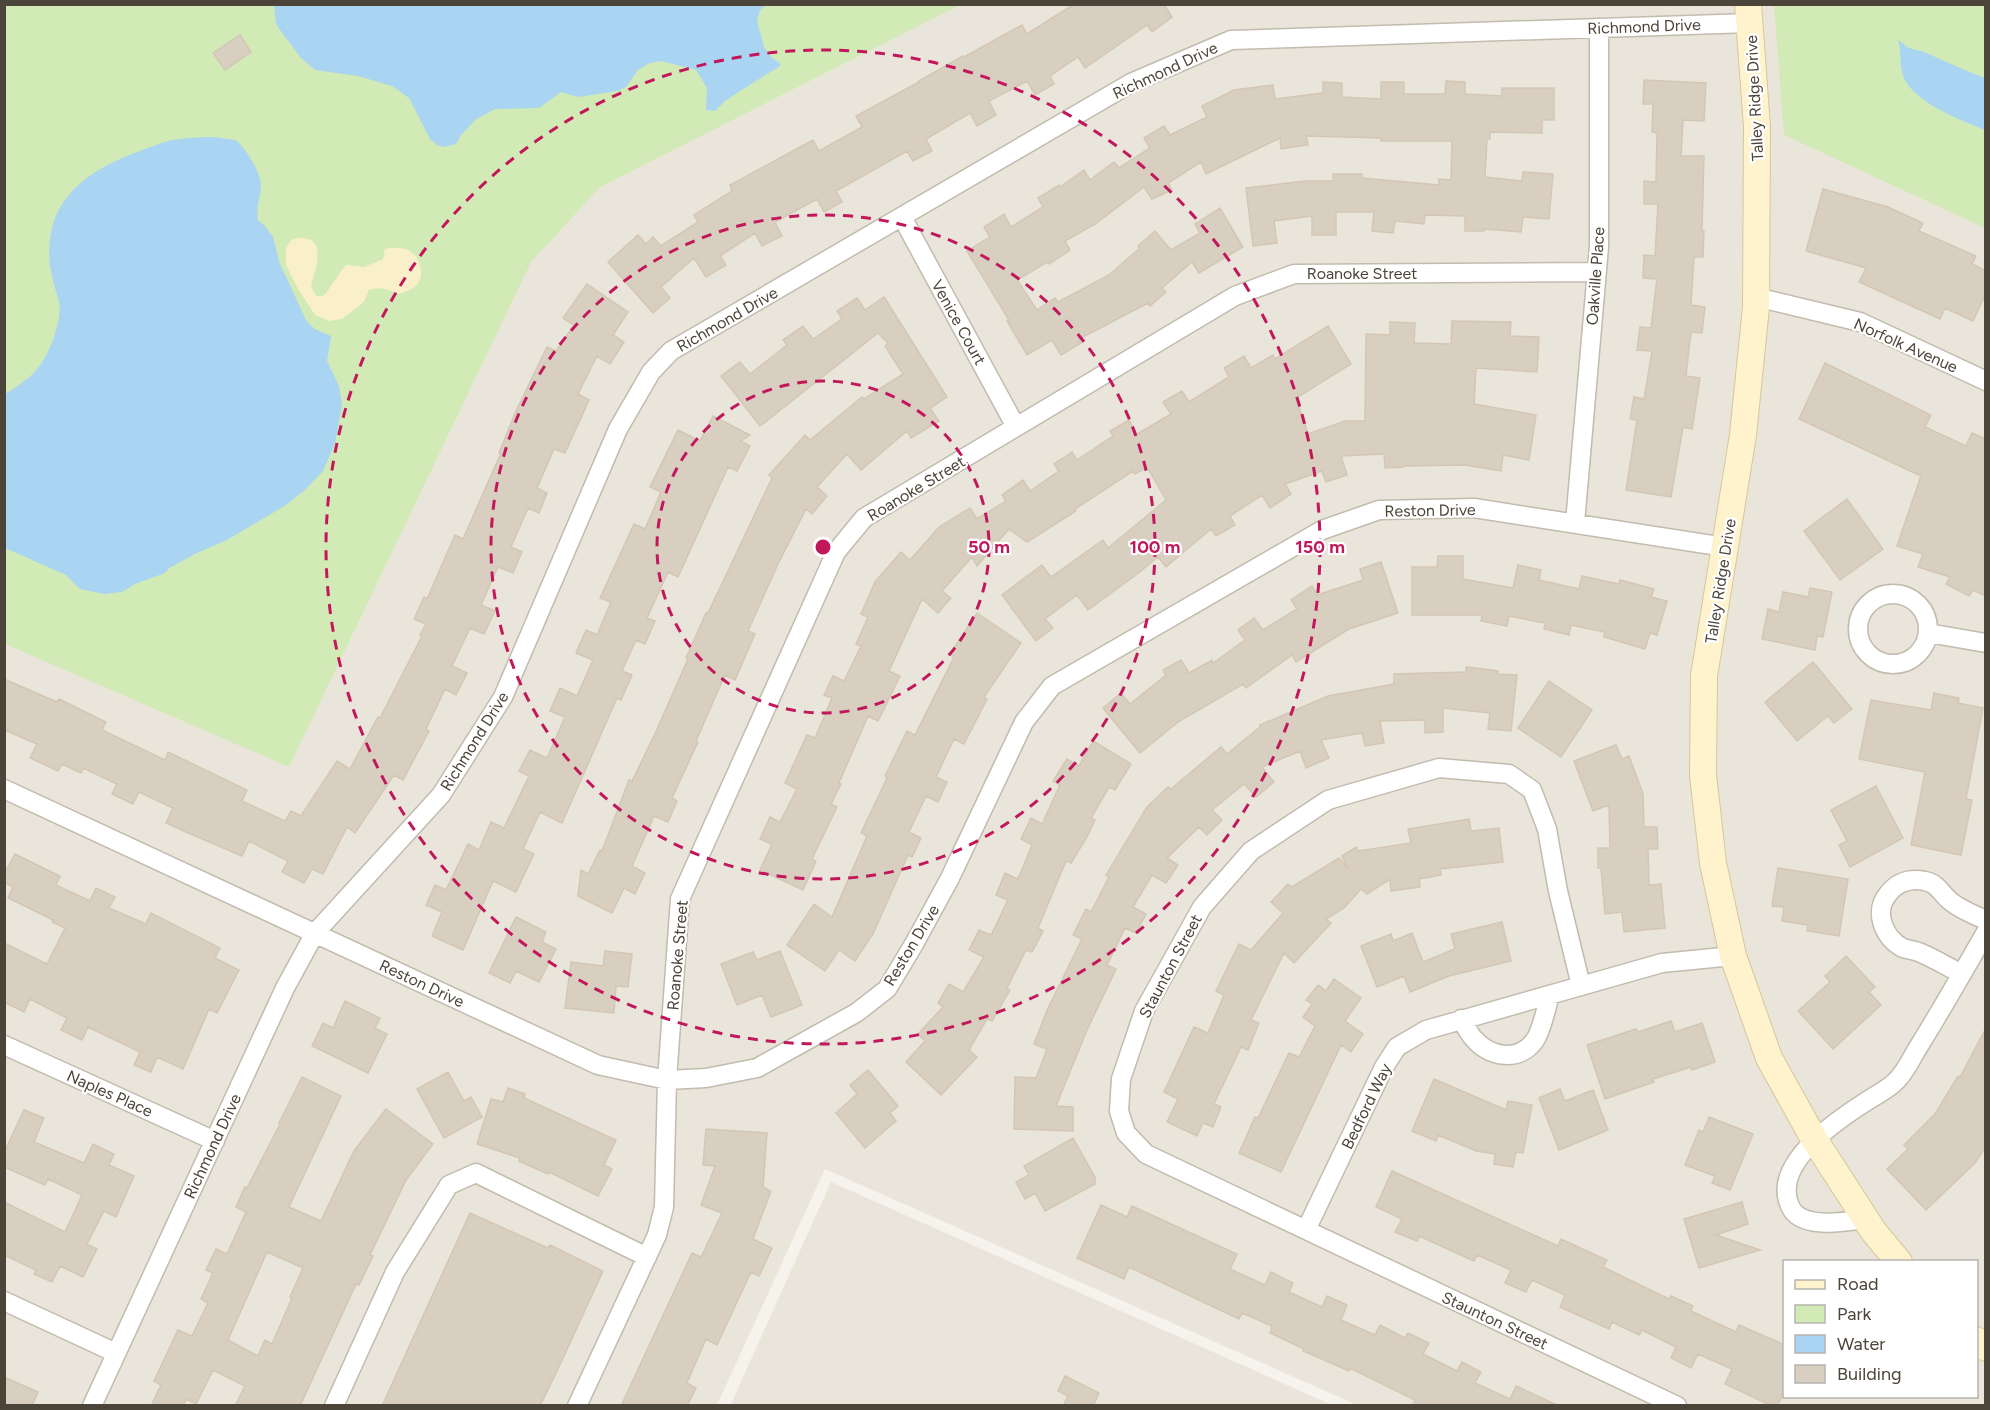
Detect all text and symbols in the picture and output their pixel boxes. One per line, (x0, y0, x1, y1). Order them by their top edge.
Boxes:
street label: Richmond Drive (1587, 15, 1701, 38)
street label: Talley Ridge Drive (1742, 34, 1767, 161)
street label: Richmond Drive (1110, 38, 1221, 103)
street label: Oakville Place (1583, 226, 1608, 326)
street label: Roanoke Street (1307, 264, 1417, 283)
street label: Venice Court (927, 276, 990, 368)
street label: Richmond Drive (673, 283, 781, 356)
street label: Norfolk Avenue (1851, 314, 1961, 377)
street label: Roanoke Street (864, 452, 969, 525)
street label: Reston Drive (1384, 500, 1476, 521)
street label: Talley Ridge Drive (1701, 517, 1740, 645)
text: 50 m (968, 536, 1010, 558)
text: 100 m (1130, 536, 1180, 558)
text: 150 m (1295, 536, 1345, 558)
centre of rings (813, 537, 833, 557)
street label: Richmond Drive (436, 688, 513, 794)
street label: Roanoke Street (663, 899, 692, 1011)
street label: Reston Drive (880, 901, 943, 989)
street label: Staunton Street (1135, 911, 1206, 1021)
street label: Reston Drive (376, 956, 467, 1011)
street label: Bedford Way (1338, 1060, 1396, 1152)
street label: Naples Place (64, 1066, 156, 1121)
street label: Richmond Drive (180, 1091, 245, 1202)
legend (1783, 1260, 1978, 1398)
text: Road (1837, 1273, 1878, 1295)
street label: Staunton Street (1439, 1288, 1551, 1353)
text: Park (1837, 1303, 1872, 1325)
text: Water (1837, 1333, 1885, 1355)
text: Building (1837, 1363, 1902, 1385)

